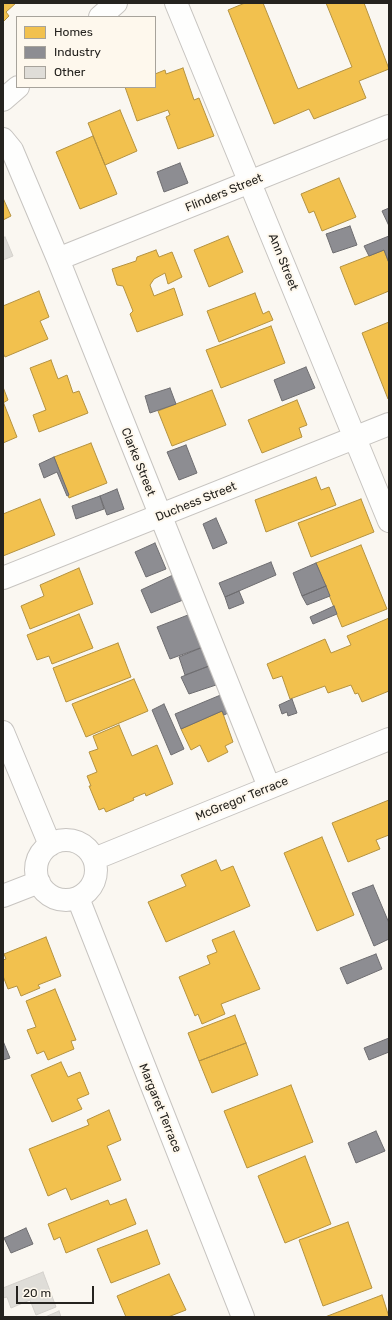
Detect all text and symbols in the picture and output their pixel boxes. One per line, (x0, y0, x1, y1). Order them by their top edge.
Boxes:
legend (16, 16, 156, 88)
text: Homes (54, 25, 93, 39)
text: Industry (54, 45, 101, 59)
text: Other (54, 65, 85, 79)
street label: Flinders Street (183, 171, 265, 215)
street label: Ann Street (265, 231, 301, 293)
street label: Clarke Street (118, 426, 158, 498)
street label: Duchess Street (153, 479, 239, 525)
street label: McGregor Terrace (194, 774, 290, 824)
street label: Margaret Terrace (136, 1061, 184, 1155)
scale bar (18, 1278, 96, 1304)
text: 20 m (23, 1286, 51, 1300)

